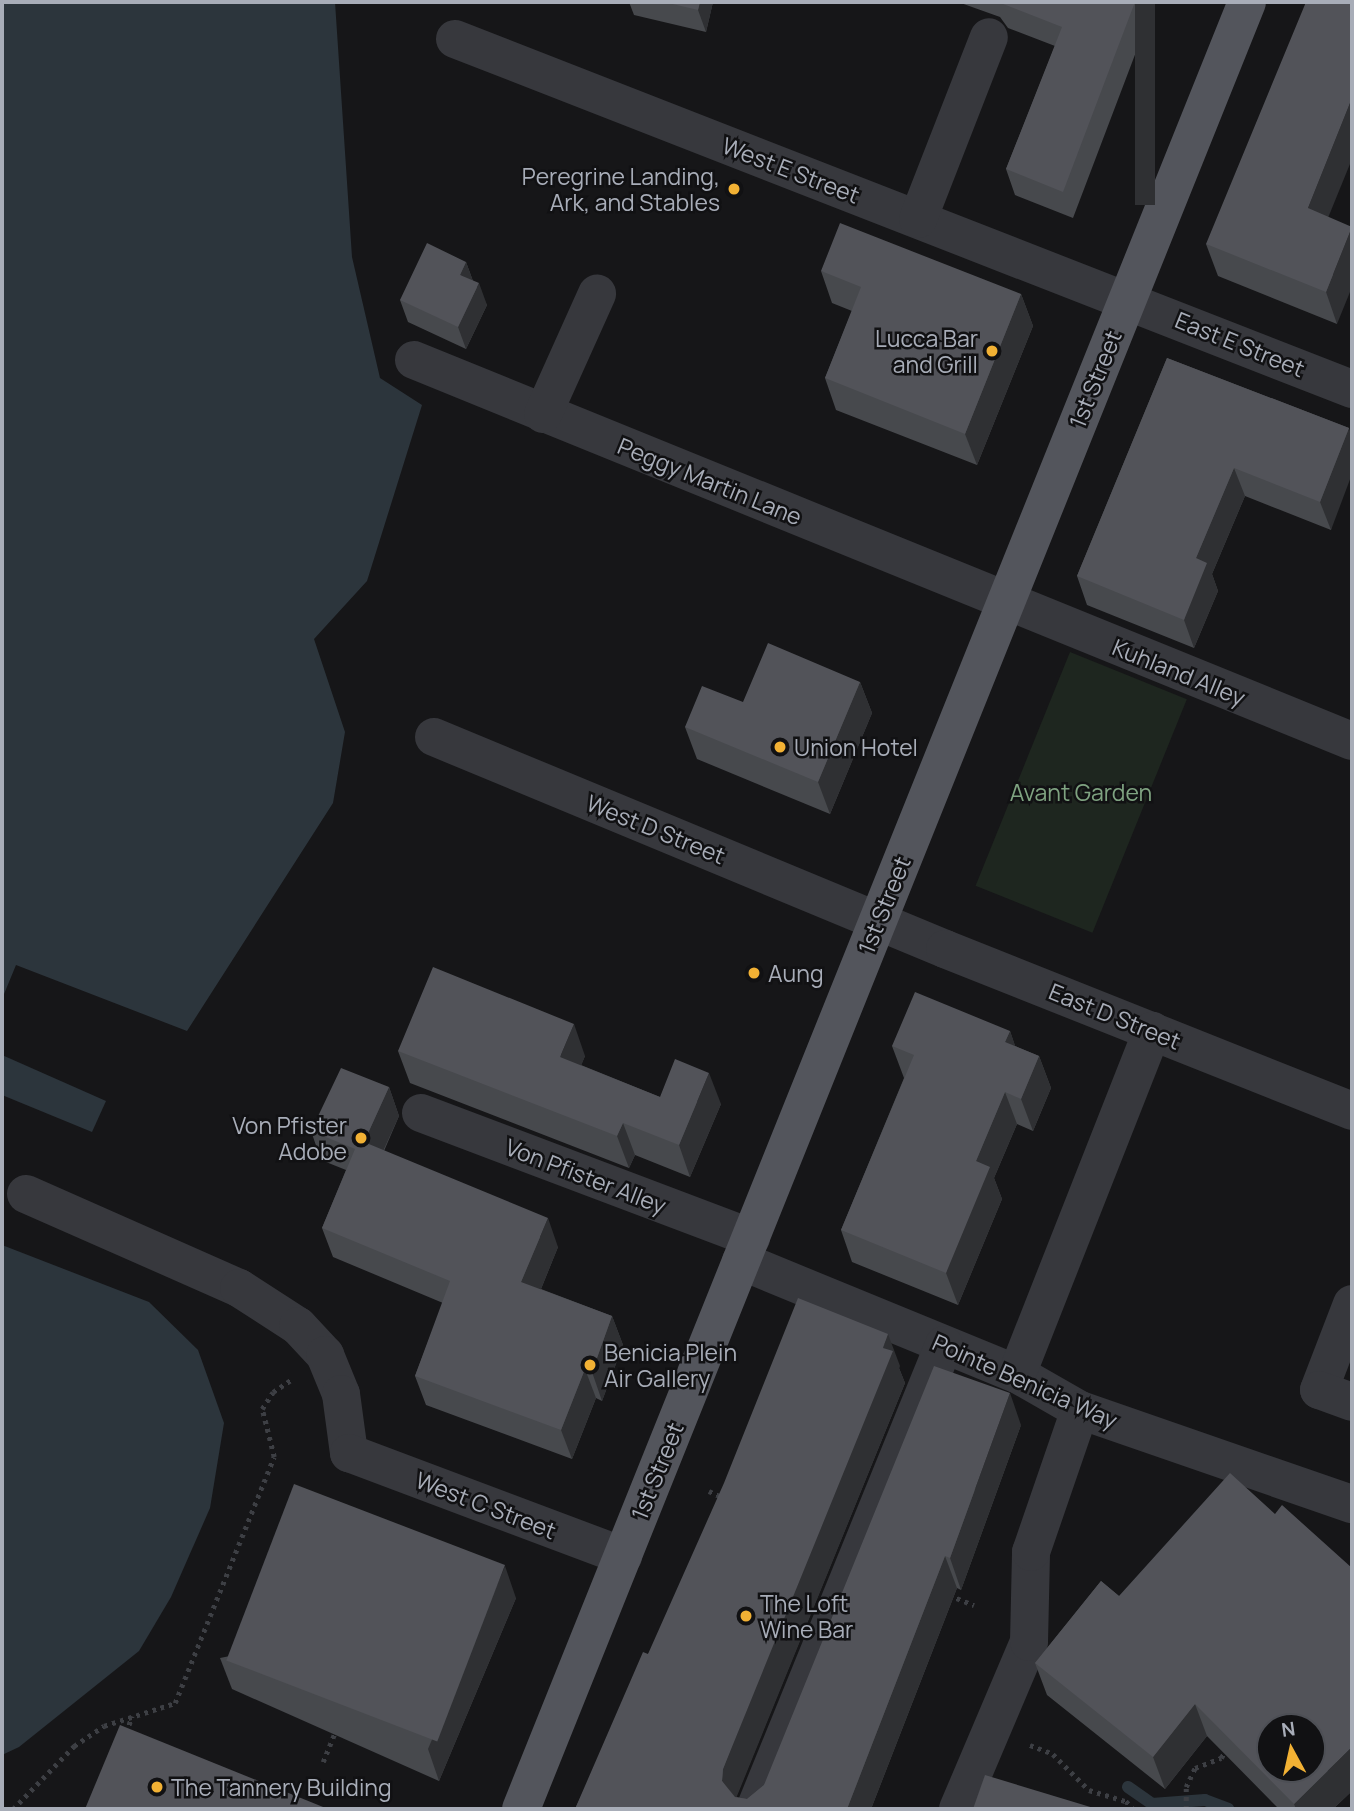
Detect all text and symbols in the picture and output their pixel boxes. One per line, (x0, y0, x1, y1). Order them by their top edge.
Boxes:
street label: West E Street (718, 131, 864, 209)
place label: Peregrine Landing, Ark, and Stables (522, 162, 720, 216)
marker: Peregrine Landing, Ark, and Stables (726, 181, 742, 197)
street label: East E Street (1171, 306, 1309, 382)
place label: Lucca Bar and Grill (875, 324, 978, 378)
street label: 1st Street (1063, 326, 1127, 432)
marker: Lucca Bar and Grill (984, 343, 1000, 359)
street label: Peggy Martin Lane (614, 431, 806, 531)
street label: Kuhland Alley (1109, 633, 1249, 711)
place label: Union Hotel (794, 733, 918, 761)
marker: Union Hotel (772, 739, 788, 755)
park label: Avant Garden (1010, 778, 1152, 806)
street label: West D Street (583, 789, 729, 869)
street label: 1st Street (852, 852, 916, 958)
place label: Aung (768, 959, 824, 987)
marker: Aung (746, 965, 762, 981)
street label: East D Street (1045, 977, 1185, 1055)
place label: Von Pfister Adobe (232, 1111, 347, 1165)
marker: Von Pfister Adobe (353, 1130, 369, 1146)
street label: Von Pfister Alley (502, 1133, 670, 1219)
street label: Pointe Benicia Way (928, 1328, 1122, 1434)
place label: Benicia Plein Air Gallery (604, 1338, 737, 1392)
marker: Benicia Plein Air Gallery (582, 1357, 598, 1373)
street label: 1st Street (625, 1418, 689, 1524)
street label: West C Street (412, 1466, 560, 1544)
place label: The Loft Wine Bar (760, 1589, 853, 1643)
marker: The Loft Wine Bar (738, 1608, 754, 1624)
north arrow (1256, 1713, 1326, 1783)
text: N (1280, 1715, 1297, 1743)
place label: The Tannery Building (171, 1773, 392, 1801)
marker: The Tannery Building (149, 1779, 165, 1795)

